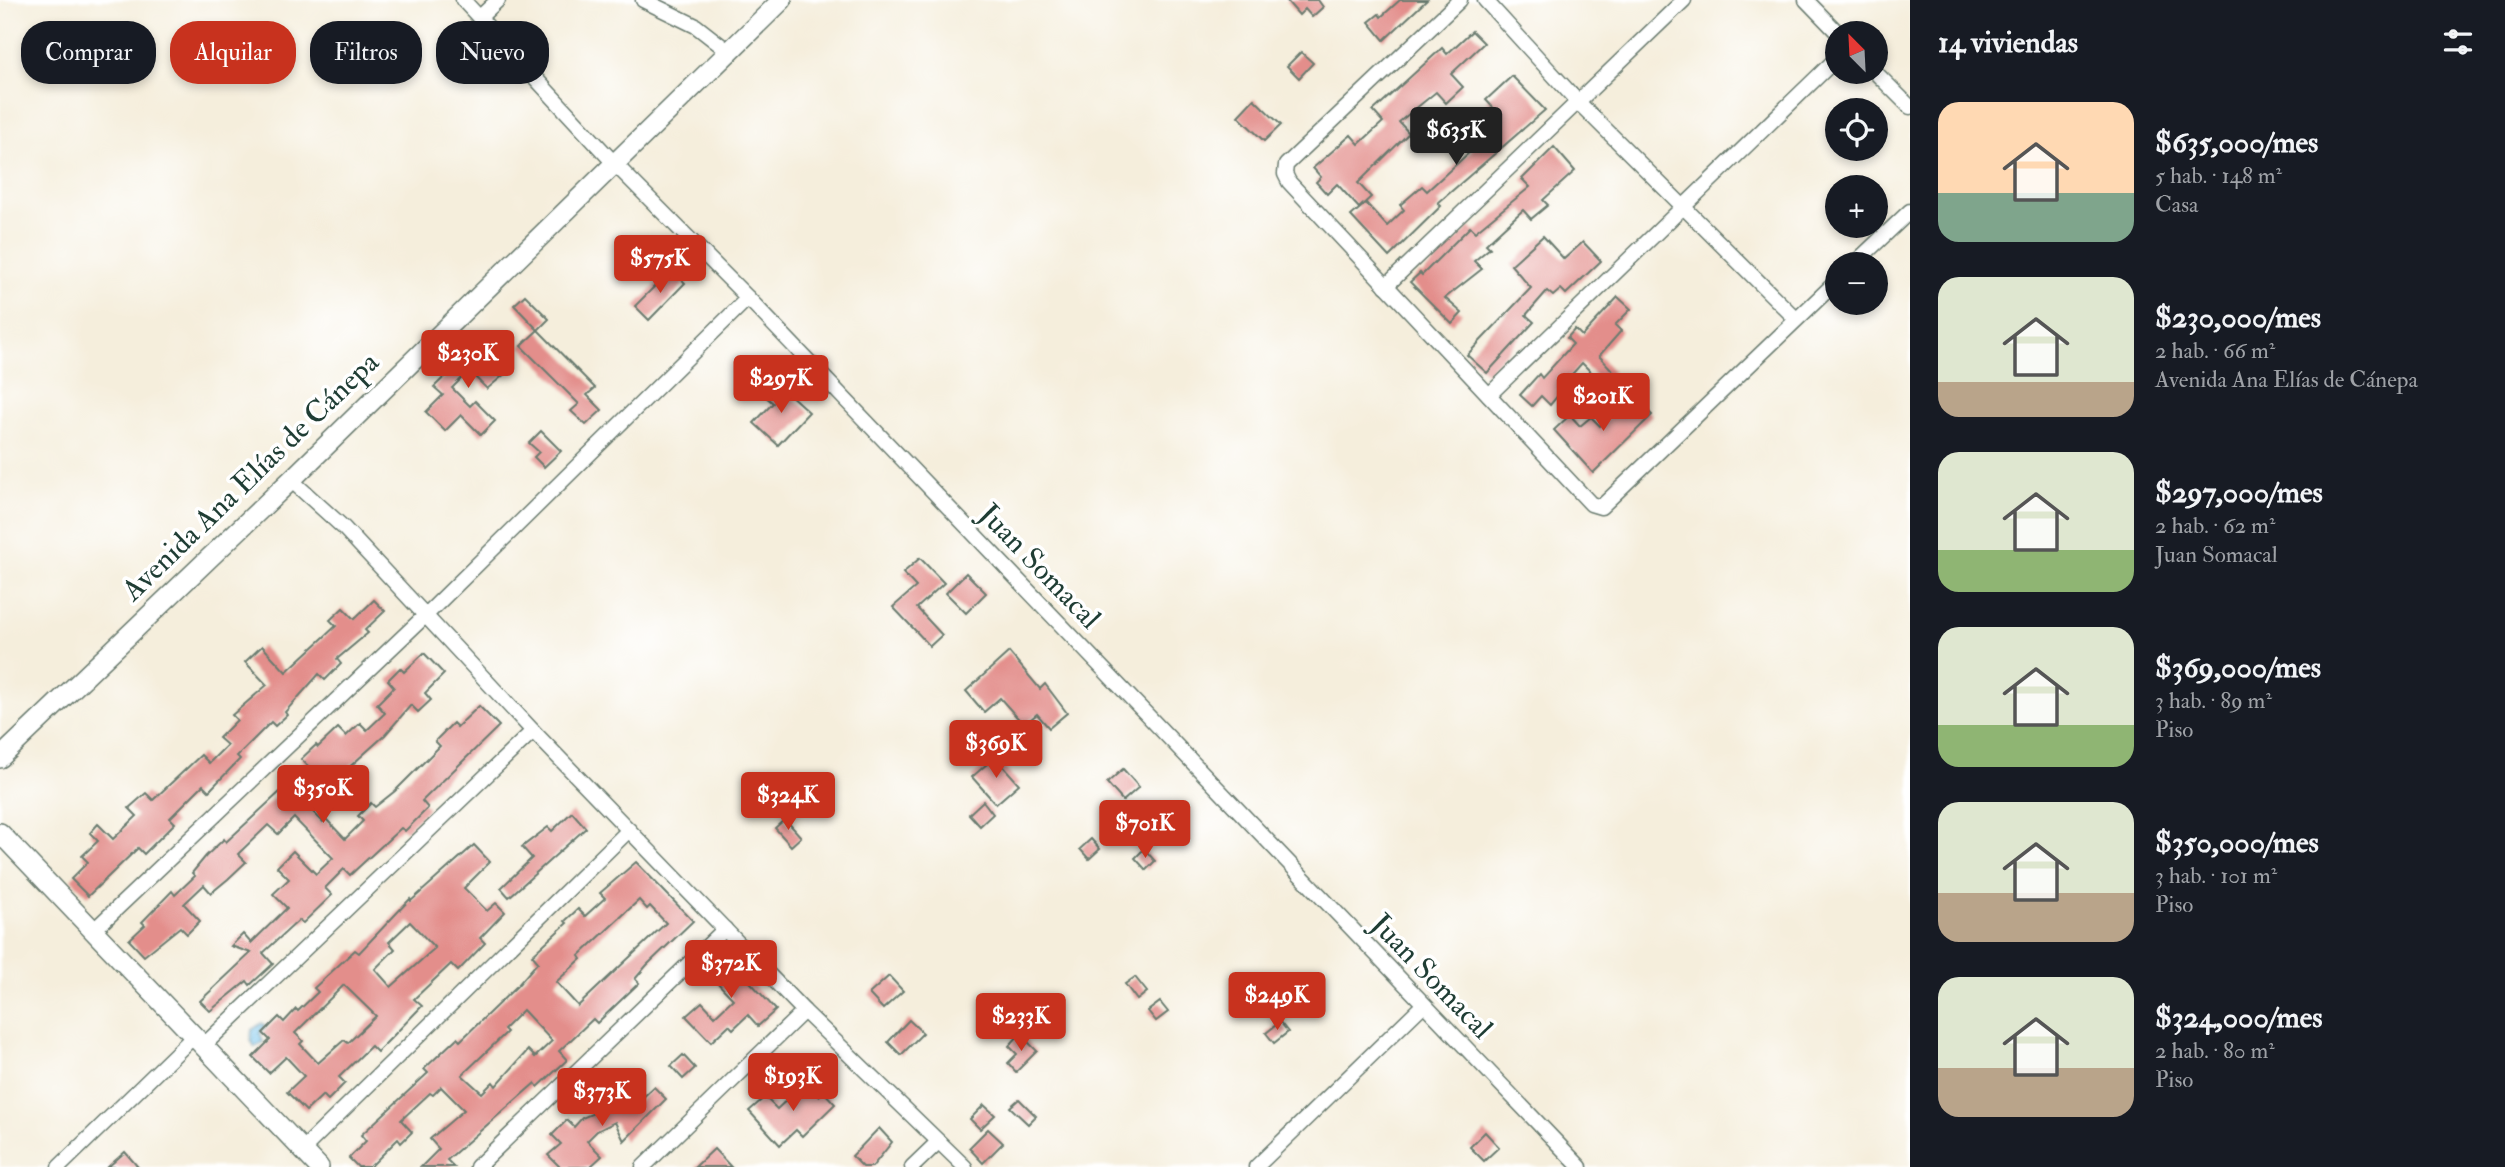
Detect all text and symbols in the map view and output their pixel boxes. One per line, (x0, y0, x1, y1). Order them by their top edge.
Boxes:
chip: Comprar (21, 21, 156, 84)
chip: Alquilar (170, 21, 296, 84)
chip: Filtros (310, 21, 422, 84)
chip: Nuevo (436, 21, 549, 84)
north arrow (1825, 21, 1888, 84)
map controls (1825, 21, 1888, 315)
icon: filters (2439, 23, 2477, 61)
text: 14 viviendas (1938, 24, 2078, 61)
button: locate (1825, 98, 1888, 161)
pin: $635K (1407, 108, 1505, 167)
text: $635K (1426, 115, 1486, 144)
text: $635,000/mes (2155, 124, 2318, 161)
icon: home (1994, 130, 2078, 214)
text: 5 hab. · 148 m² (2155, 161, 2282, 190)
button: + (1825, 175, 1888, 238)
text: Casa (2155, 190, 2199, 219)
pin: $575K (611, 236, 709, 295)
text: $575K (630, 243, 690, 272)
button: − (1825, 252, 1888, 315)
text: $230,000/mes (2155, 299, 2321, 336)
icon: home (1994, 305, 2078, 389)
pin: $230K (419, 330, 517, 390)
text: 2 hab. · 66 m² (2155, 336, 2275, 365)
text: $230K (437, 338, 499, 367)
street label: Avenida Ana Elías de Cánepa (113, 343, 387, 609)
pin: $297K (732, 356, 830, 415)
text: $297K (749, 363, 813, 392)
text: Avenida Ana Elías de Cánepa (2155, 365, 2418, 394)
pin: $201K (1554, 374, 1652, 433)
text: $201K (1573, 381, 1633, 410)
text: $297,000/mes (2155, 474, 2323, 511)
icon: home (1994, 480, 2078, 564)
street label: Juan Somacal (970, 495, 1109, 637)
text: 2 hab. · 62 m² (2155, 511, 2275, 540)
text: Juan Somacal (2155, 540, 2278, 569)
text: $369,000/mes (2155, 649, 2321, 686)
icon: home (1994, 655, 2078, 739)
text: 3 hab. · 89 m² (2155, 686, 2272, 715)
text: Piso (2155, 715, 2193, 744)
pin: $369K (947, 720, 1045, 780)
text: $369K (965, 728, 1027, 757)
pin: $350K (274, 766, 372, 825)
pin: $324K (739, 772, 837, 832)
text: $350K (293, 773, 353, 802)
text: $324K (757, 780, 819, 809)
pin: $701K (1096, 800, 1194, 860)
text: $701K (1115, 808, 1175, 837)
text: $350,000/mes (2155, 824, 2319, 861)
icon: home (1994, 830, 2078, 914)
text: 3 hab. · 101 m² (2155, 861, 2277, 890)
text: Piso (2155, 890, 2193, 919)
street label: Juan Somacal (1362, 905, 1501, 1047)
pin: $372K (682, 940, 780, 1000)
text: $372K (701, 948, 761, 977)
pin: $249K (1228, 972, 1326, 1032)
text: $249K (1245, 980, 1309, 1009)
pin: $233K (972, 993, 1070, 1053)
text: $324,000/mes (2155, 999, 2323, 1036)
text: $233K (992, 1001, 1050, 1030)
icon: home (1994, 1005, 2078, 1089)
text: 2 hab. · 80 m² (2155, 1036, 2275, 1065)
pin: $193K (744, 1054, 842, 1113)
text: $193K (764, 1061, 822, 1090)
text: Piso (2155, 1065, 2193, 1094)
pin: $373K (553, 1068, 651, 1128)
text: $373K (573, 1076, 631, 1105)

